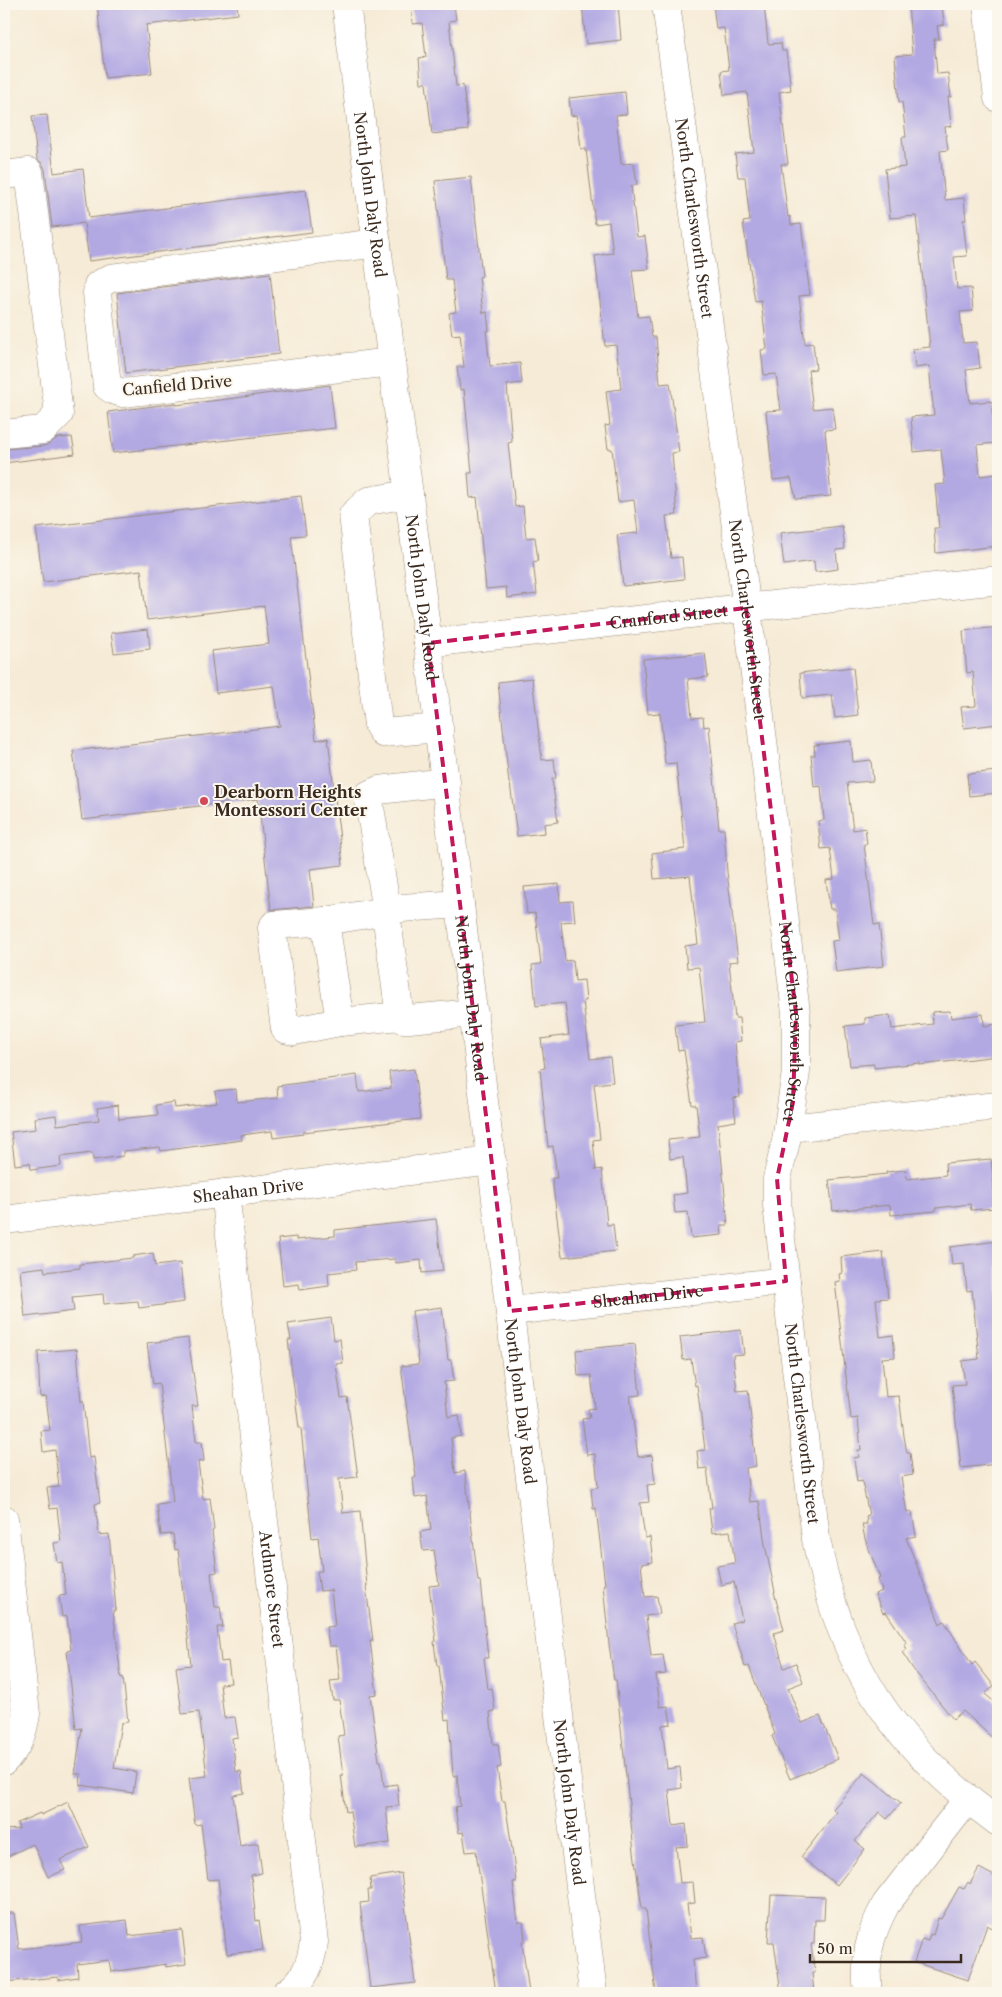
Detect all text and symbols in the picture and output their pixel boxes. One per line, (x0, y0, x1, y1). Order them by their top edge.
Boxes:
street label: North John Daly Road (350, 110, 391, 279)
street label: North Charlesworth Street (671, 117, 718, 320)
street label: Canfield Drive (121, 370, 233, 400)
street label: North John Daly Road (402, 513, 442, 682)
street label: North Charlesworth Street (725, 518, 770, 721)
street label: Cranford Street (608, 600, 729, 633)
place label: Dearborn Heights Montessori Center (214, 782, 368, 820)
marker: Dearborn Heights Montessori Center (198, 795, 210, 807)
street label: North John Daly Road (451, 914, 492, 1083)
street label: North Charlesworth Street (775, 920, 806, 1124)
street label: Sheahan Drive (192, 1174, 305, 1207)
street label: Sheahan Drive (592, 1280, 705, 1312)
street label: North John Daly Road (501, 1317, 541, 1486)
street label: North Charlesworth Street (781, 1322, 824, 1525)
street label: Ardmore Street (255, 1528, 289, 1649)
street label: North John Daly Road (550, 1718, 590, 1887)
scale bar (810, 1932, 961, 1964)
text: 50 m (817, 1939, 853, 1958)

